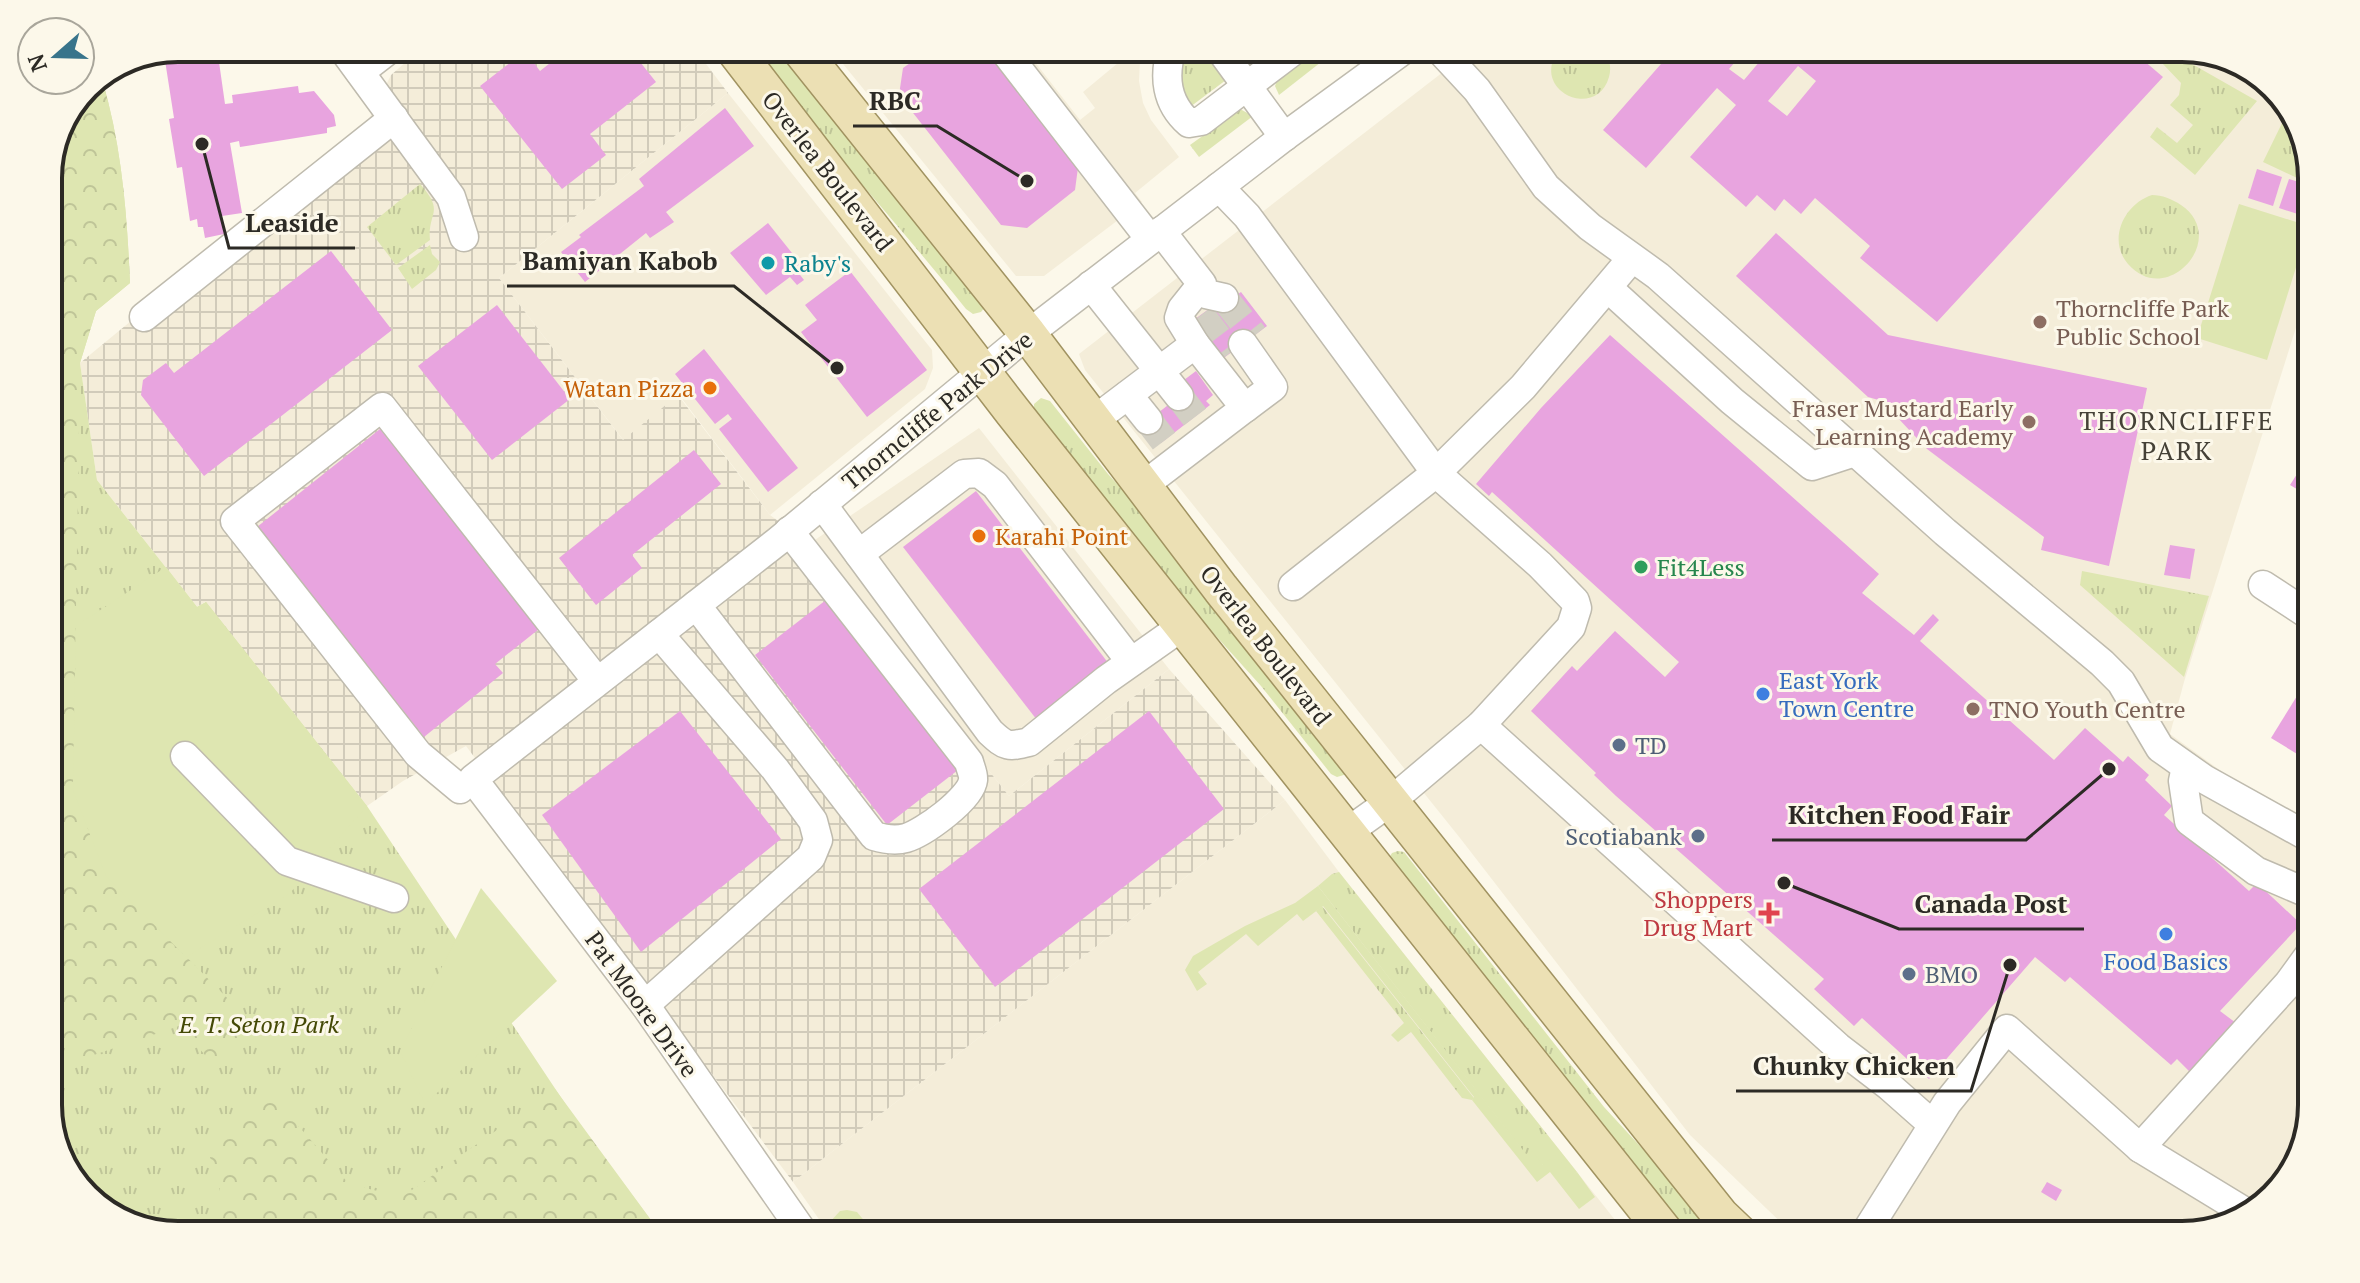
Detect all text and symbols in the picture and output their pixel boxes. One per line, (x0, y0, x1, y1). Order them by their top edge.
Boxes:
north arrow (16, 16, 96, 96)
text: N (20, 50, 53, 76)
callout: RBC (853, 76, 937, 126)
text: RBC (869, 83, 921, 117)
street label: Overlea Boulevard (755, 84, 901, 258)
callout: Leaside (229, 198, 355, 248)
text: Leaside (245, 205, 339, 239)
callout: Bamiyan Kabob (507, 236, 734, 286)
text: Bamiyan Kabob (523, 243, 717, 277)
place label: Raby's (784, 247, 851, 279)
marker: Raby's (759, 254, 777, 272)
place label: Thorncliffe Park Public School (2056, 292, 2230, 352)
marker: Thorncliffe Park Public School (2031, 313, 2049, 331)
street label: Thorncliffe Park Drive (835, 323, 1039, 497)
place label: Watan Pizza (563, 372, 694, 404)
marker: Watan Pizza (701, 379, 719, 397)
place label: Fraser Mustard Early Learning Academy (1792, 392, 2014, 452)
district label: THORNCLIFFE PARK (2079, 403, 2275, 467)
marker: Fraser Mustard Early Learning Academy (2020, 413, 2038, 431)
place label: Karahi Point (995, 520, 1128, 552)
marker: Karahi Point (970, 527, 988, 545)
place label: Fit4Less (1657, 551, 1745, 583)
street label: Overlea Boulevard (1193, 558, 1339, 732)
marker: Fit4Less (1632, 558, 1650, 576)
place label: East York Town Centre (1779, 664, 1914, 724)
marker: East York Town Centre (1754, 685, 1772, 703)
place label: TNO Youth Centre (1989, 693, 2186, 725)
marker: TNO Youth Centre (1964, 700, 1982, 718)
place label: TD (1635, 729, 1667, 761)
marker: TD (1610, 736, 1628, 754)
callout: Kitchen Food Fair (1772, 790, 2026, 840)
text: Kitchen Food Fair (1788, 797, 2011, 831)
place label: Scotiabank (1565, 820, 1683, 852)
marker: Scotiabank (1689, 827, 1707, 845)
callout: Canada Post (1899, 879, 2084, 929)
place label: Shoppers Drug Mart (1644, 883, 1753, 943)
text: Canada Post (1914, 886, 2068, 920)
marker: Shoppers Drug Mart (1760, 904, 1778, 922)
street label: Pat Moore Drive (578, 925, 706, 1083)
marker: Food Basics (2157, 925, 2175, 943)
place label: Food Basics (2104, 945, 2228, 977)
place label: BMO (1925, 958, 1978, 990)
marker: BMO (1900, 965, 1918, 983)
park label: E. T. Seton Park (178, 1008, 340, 1040)
callout: Chunky Chicken (1736, 1041, 1971, 1091)
text: Chunky Chicken (1753, 1048, 1956, 1082)

